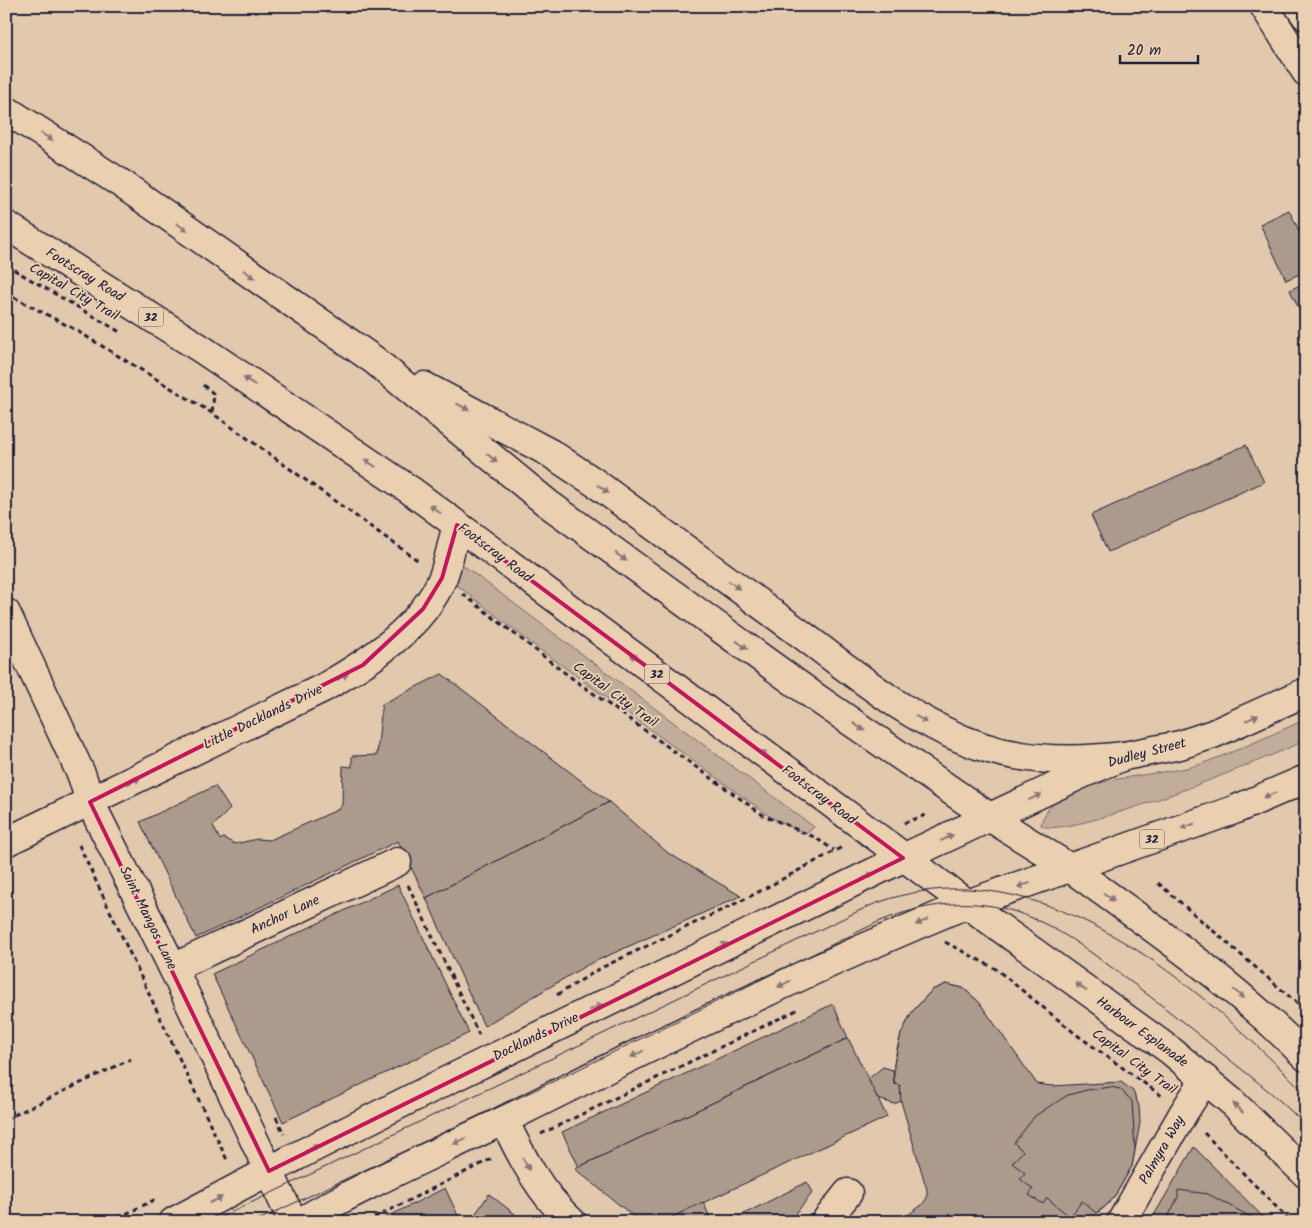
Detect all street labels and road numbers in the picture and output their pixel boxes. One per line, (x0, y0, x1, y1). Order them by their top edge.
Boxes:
street label: Footscray Road (41, 242, 129, 308)
street label: Capital City Trail (25, 257, 124, 327)
road number: 32 (138, 308, 164, 326)
street label: Footscray Road (453, 517, 538, 589)
street label: Capital City Trail (568, 656, 663, 734)
road number: 32 (644, 664, 670, 684)
street label: Little Docklands Drive (200, 678, 327, 756)
street label: Dudley Street (1105, 732, 1189, 774)
street label: Footscray Road (777, 759, 862, 831)
road number: 32 (1140, 830, 1164, 849)
street label: Saint Mangos Lane (113, 862, 183, 974)
street label: Anchor Lane (247, 889, 324, 941)
street label: Harbour Esplanade (1091, 991, 1193, 1073)
street label: Docklands Drive (489, 1006, 583, 1067)
street label: Capital City Trail (1087, 1023, 1182, 1101)
street label: Palmyra Way (1133, 1111, 1191, 1188)

